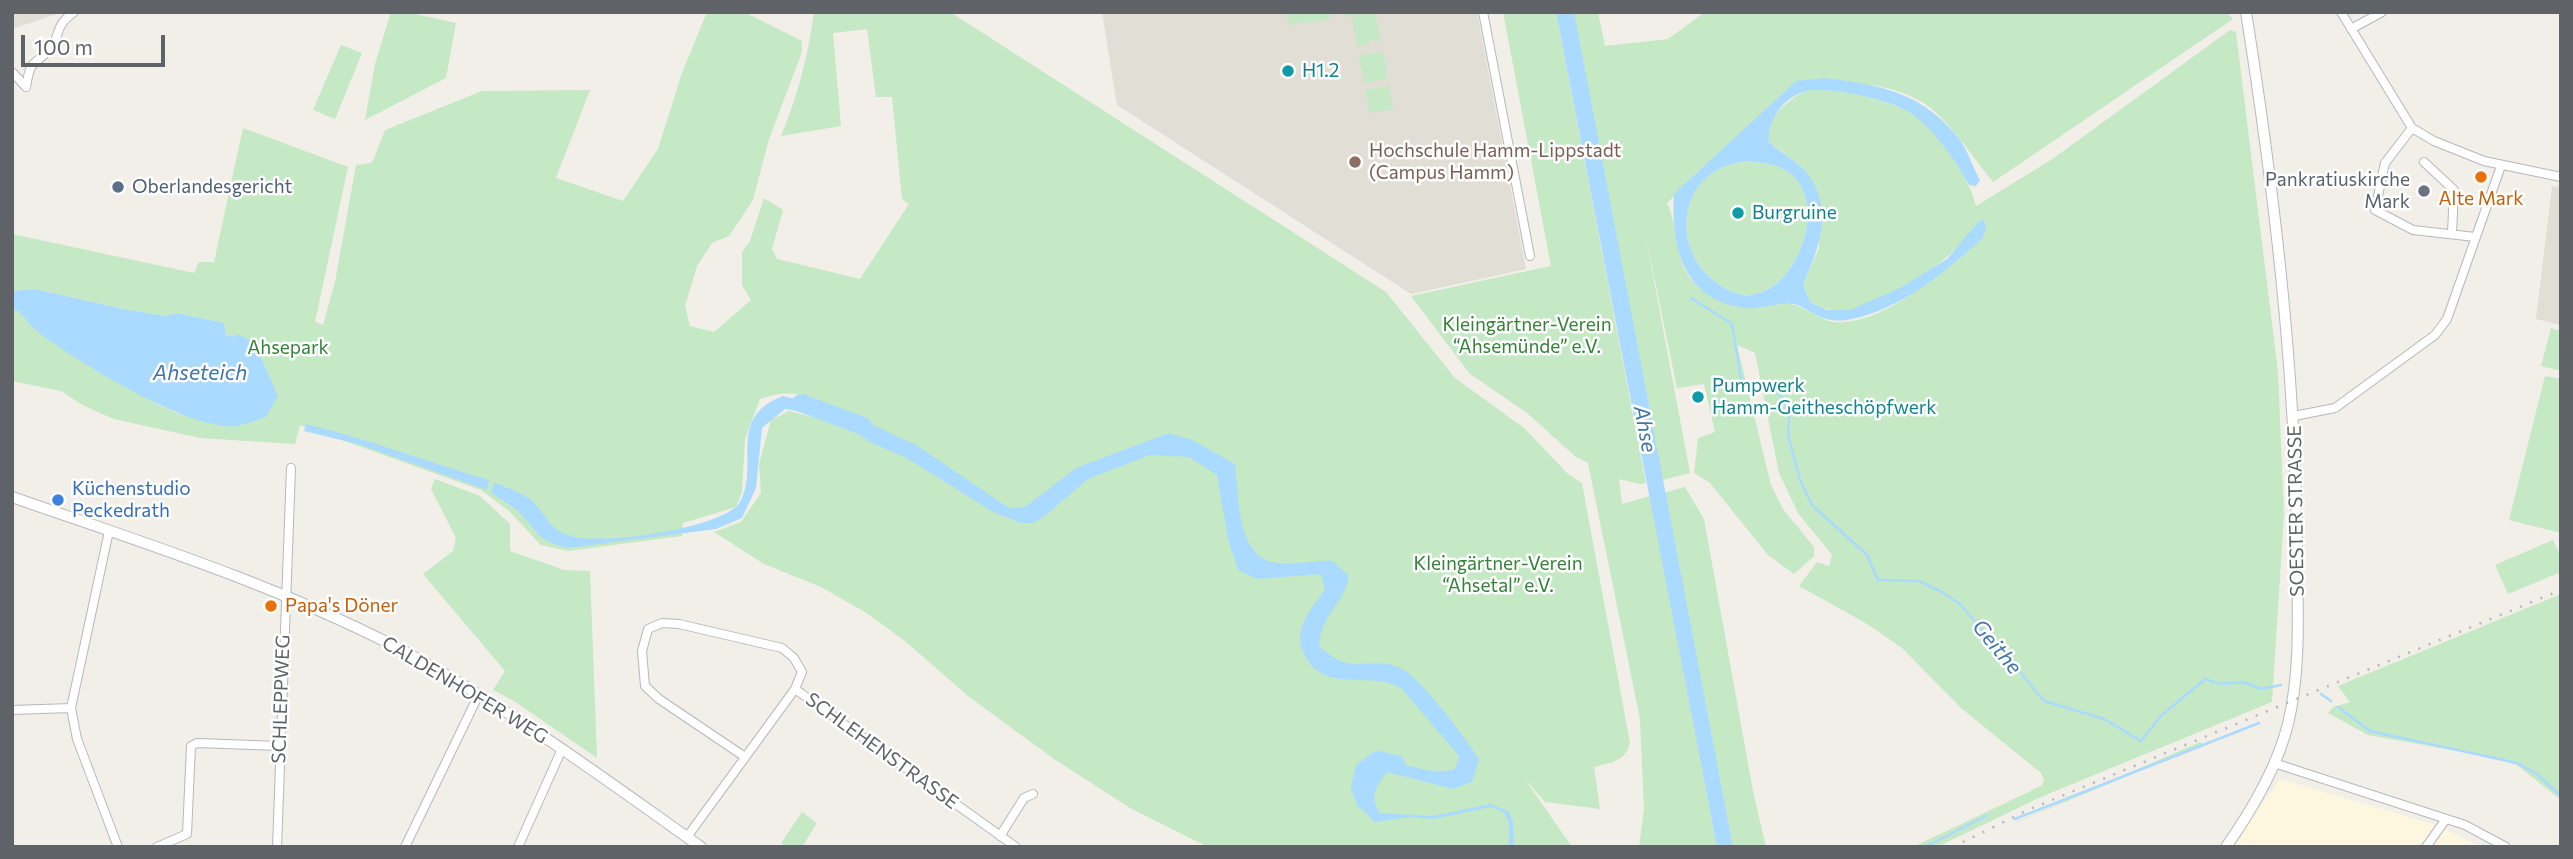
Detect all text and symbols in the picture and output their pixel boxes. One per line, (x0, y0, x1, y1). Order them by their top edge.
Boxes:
scale bar (24, 21, 168, 65)
text: 100 m (34, 34, 93, 59)
place label: H1.2 (1302, 60, 1339, 82)
marker: H1.2 (1280, 63, 1296, 79)
place label: Hochschule Hamm-Lippstadt (Campus Hamm) (1369, 140, 1621, 184)
marker: Hochschule Hamm-Lippstadt (Campus Hamm) (1347, 154, 1363, 170)
place label: Pankratiuskirche Mark (2265, 169, 2410, 213)
marker: Alte Mark (2473, 169, 2489, 185)
place label: Oberlandesgericht (132, 176, 292, 198)
marker: Oberlandesgericht (110, 179, 126, 195)
marker: Pankratiuskirche Mark (2416, 183, 2432, 199)
place label: Alte Mark (2438, 188, 2524, 210)
place label: Burgruine (1752, 202, 1837, 224)
marker: Burgruine (1730, 205, 1746, 221)
park label: Kleingärtner-Verein “Ahsemünde” e.V. (1442, 314, 1612, 358)
park label: Ahsepark (247, 337, 329, 359)
water label: Ahseteich (153, 360, 247, 386)
place label: Pumpwerk Hamm-Geitheschöpfwerk (1712, 375, 1937, 419)
marker: Pumpwerk Hamm-Geitheschöpfwerk (1690, 389, 1706, 405)
water label: Ahse (1628, 403, 1662, 455)
street label: SOESTER STRASSE (2283, 425, 2309, 597)
place label: Küchenstudio Peckedrath (72, 478, 191, 522)
marker: Küchenstudio Peckedrath (50, 492, 66, 508)
park label: Kleingärtner-Verein “Ahsetal” e.V. (1413, 553, 1583, 597)
place label: Papa's Döner (285, 595, 398, 617)
marker: Papa's Döner (263, 598, 279, 614)
water label: Geithe (1967, 615, 2027, 679)
street label: CALDENHOFER WEG (378, 631, 552, 749)
street label: SCHLEPPWEG (267, 634, 295, 764)
street label: SCHLEHENSTRASSE (801, 688, 963, 814)

